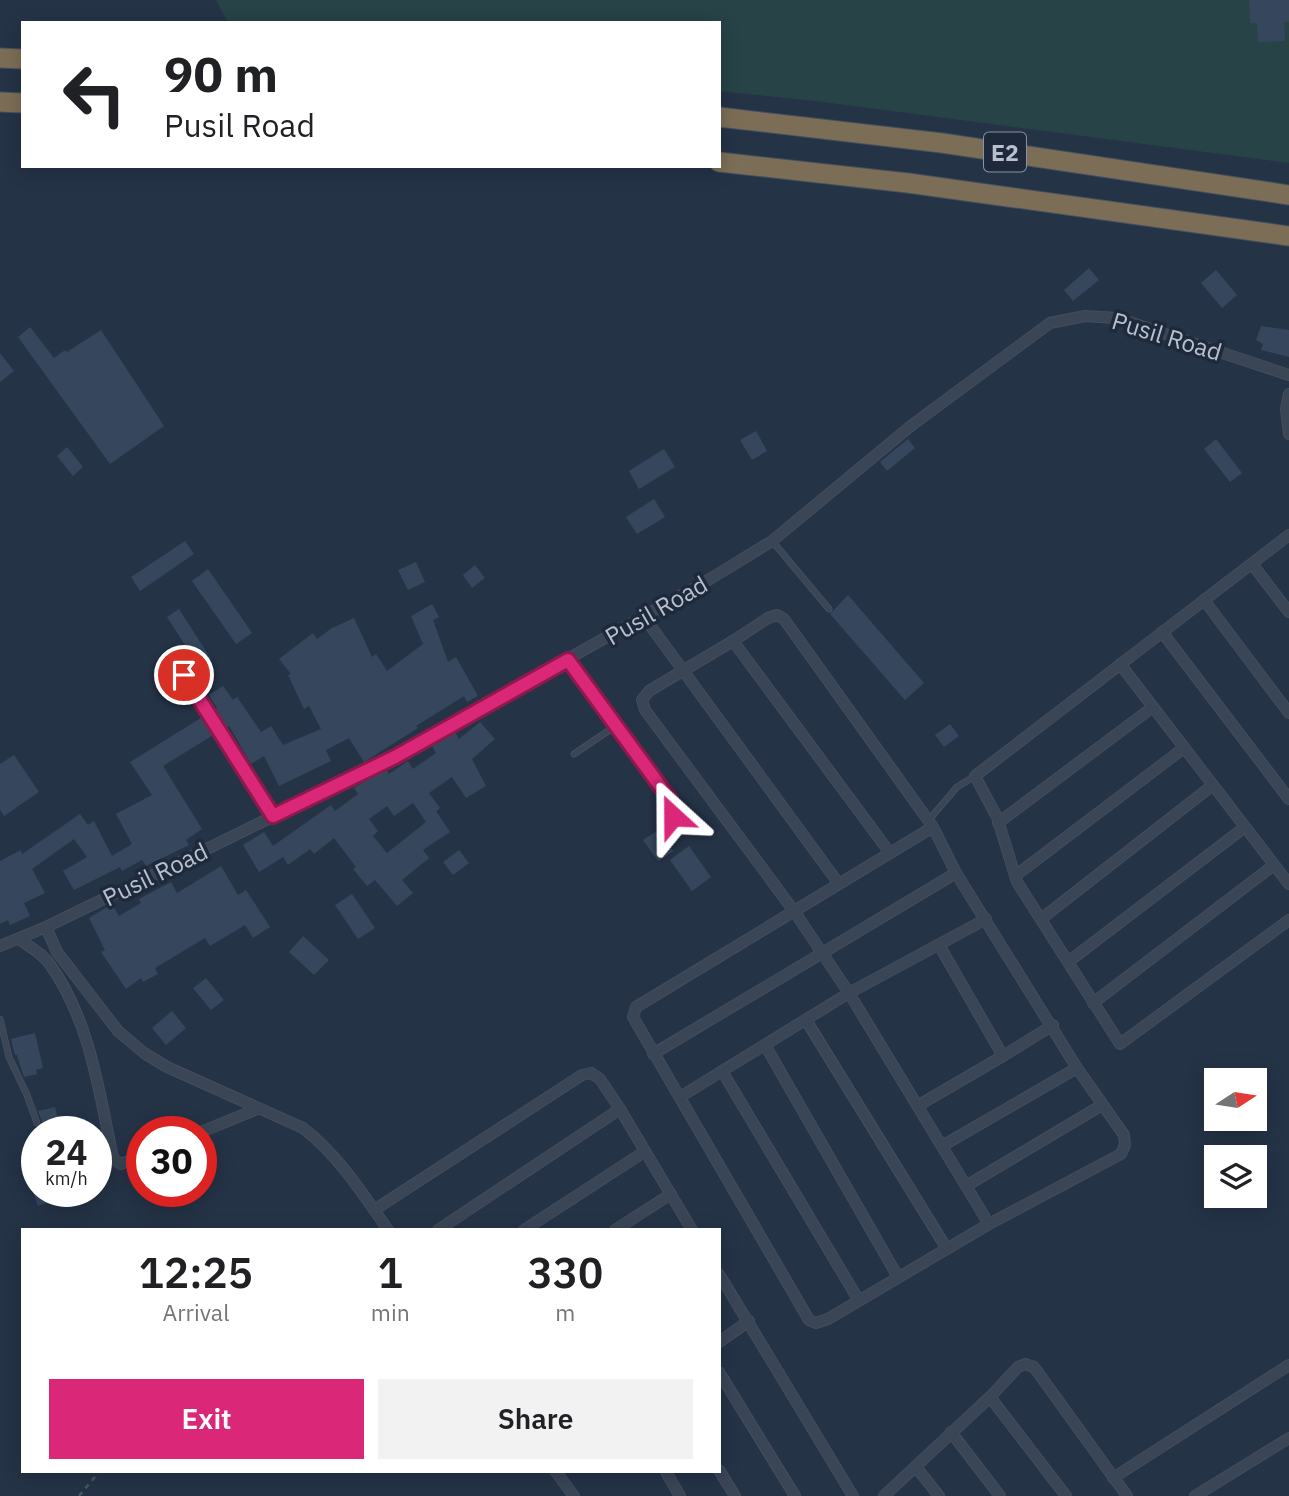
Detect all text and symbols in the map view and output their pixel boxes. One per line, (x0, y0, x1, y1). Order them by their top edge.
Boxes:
text: 90 m (164, 42, 278, 105)
icon: left (49, 49, 140, 140)
text: Pusil Road (164, 104, 315, 146)
road number: E2 (984, 132, 1026, 172)
street label: Pusil Road (1108, 304, 1226, 368)
street label: Pusil Road (599, 568, 713, 652)
pin (154, 645, 214, 705)
icon: arrive (165, 656, 203, 694)
position arrow (636, 779, 710, 853)
street label: Pusil Road (97, 835, 213, 913)
north arrow (1204, 1068, 1267, 1130)
map controls (1204, 1068, 1267, 1208)
speed limit sign: 30 (126, 1116, 217, 1207)
text: 24 (45, 1129, 88, 1175)
button: layers (1204, 1145, 1267, 1208)
text: km/h (45, 1167, 88, 1190)
text: 12:25 (139, 1245, 253, 1300)
text: 1 (378, 1245, 403, 1300)
text: 330 (528, 1245, 603, 1300)
text: Arrival (162, 1297, 229, 1327)
text: min (371, 1297, 410, 1327)
text: m (555, 1297, 575, 1327)
button: Exit (49, 1379, 364, 1459)
button: Share (378, 1379, 693, 1459)

